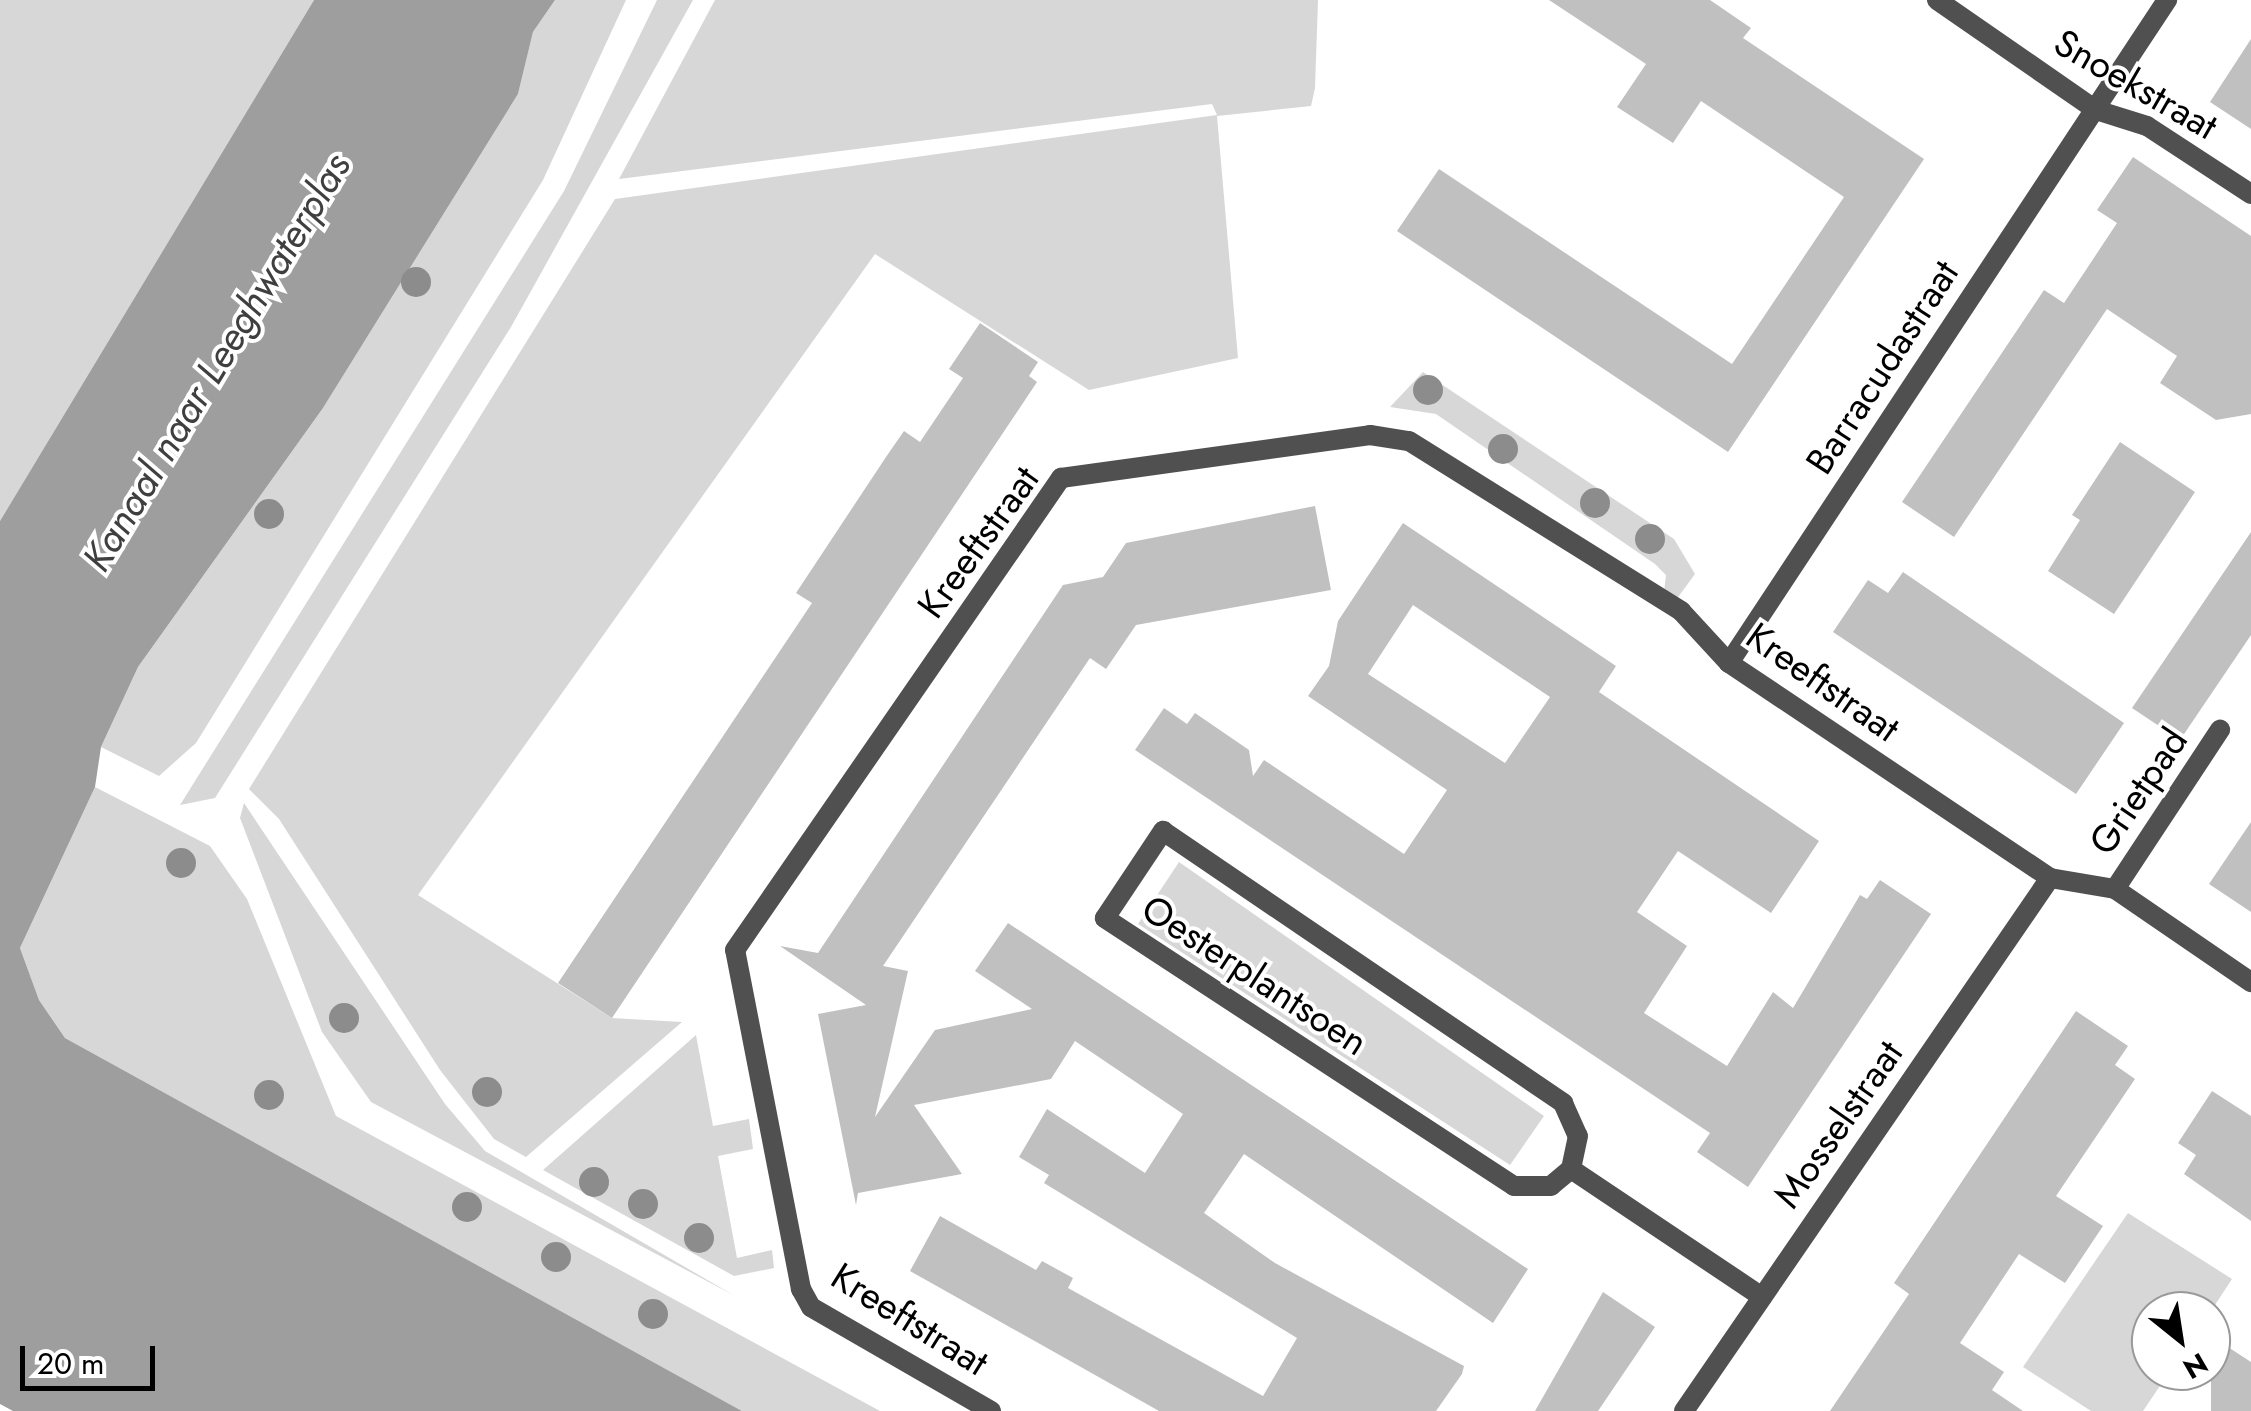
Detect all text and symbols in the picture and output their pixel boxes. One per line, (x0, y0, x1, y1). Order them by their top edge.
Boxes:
street label: Snoekstraat (2046, 19, 2226, 149)
water label: Kanaal naar Leeghwaterplas (72, 144, 360, 580)
street label: Barracudastraat (1796, 252, 1968, 482)
street label: Kreeftstraat (908, 457, 1048, 627)
street label: Kreeftstraat (1738, 613, 1908, 751)
street label: Grietpad (2079, 719, 2197, 863)
street label: Oesterplantsoen (1134, 885, 1376, 1065)
street label: Mosselstraat (1764, 1032, 1912, 1216)
street label: Kreeftstraat (823, 1253, 997, 1385)
north arrow (2131, 1291, 2231, 1391)
scale bar (25, 1326, 160, 1388)
text: 20 m (37, 1342, 104, 1385)
text: N (2175, 1342, 2215, 1389)

